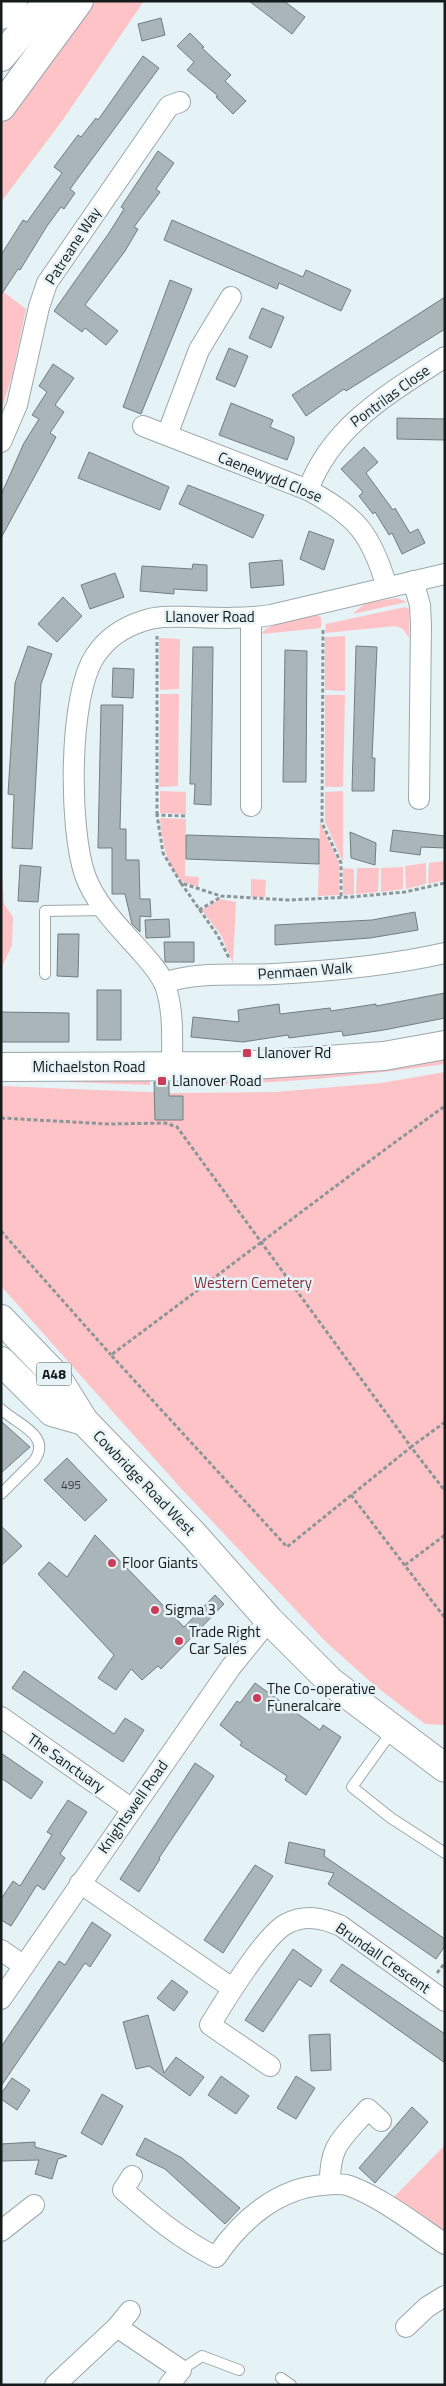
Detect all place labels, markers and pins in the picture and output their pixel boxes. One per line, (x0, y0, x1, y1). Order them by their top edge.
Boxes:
place label: Llanover Rd (257, 1041, 331, 1064)
marker: Llanover Rd (241, 1047, 253, 1059)
place label: Llanover Road (172, 1069, 262, 1092)
marker: Llanover Road (156, 1075, 168, 1087)
place label: Floor Giants (122, 1551, 198, 1574)
marker: Floor Giants (106, 1557, 118, 1569)
place label: Sigma 3 (165, 1598, 216, 1621)
marker: Sigma 3 (149, 1604, 161, 1616)
place label: Trade Right Car Sales (189, 1620, 261, 1660)
marker: Trade Right Car Sales (173, 1635, 185, 1647)
place label: The Co-operative Funeralcare (267, 1677, 376, 1717)
marker: The Co-operative Funeralcare (251, 1692, 263, 1704)

